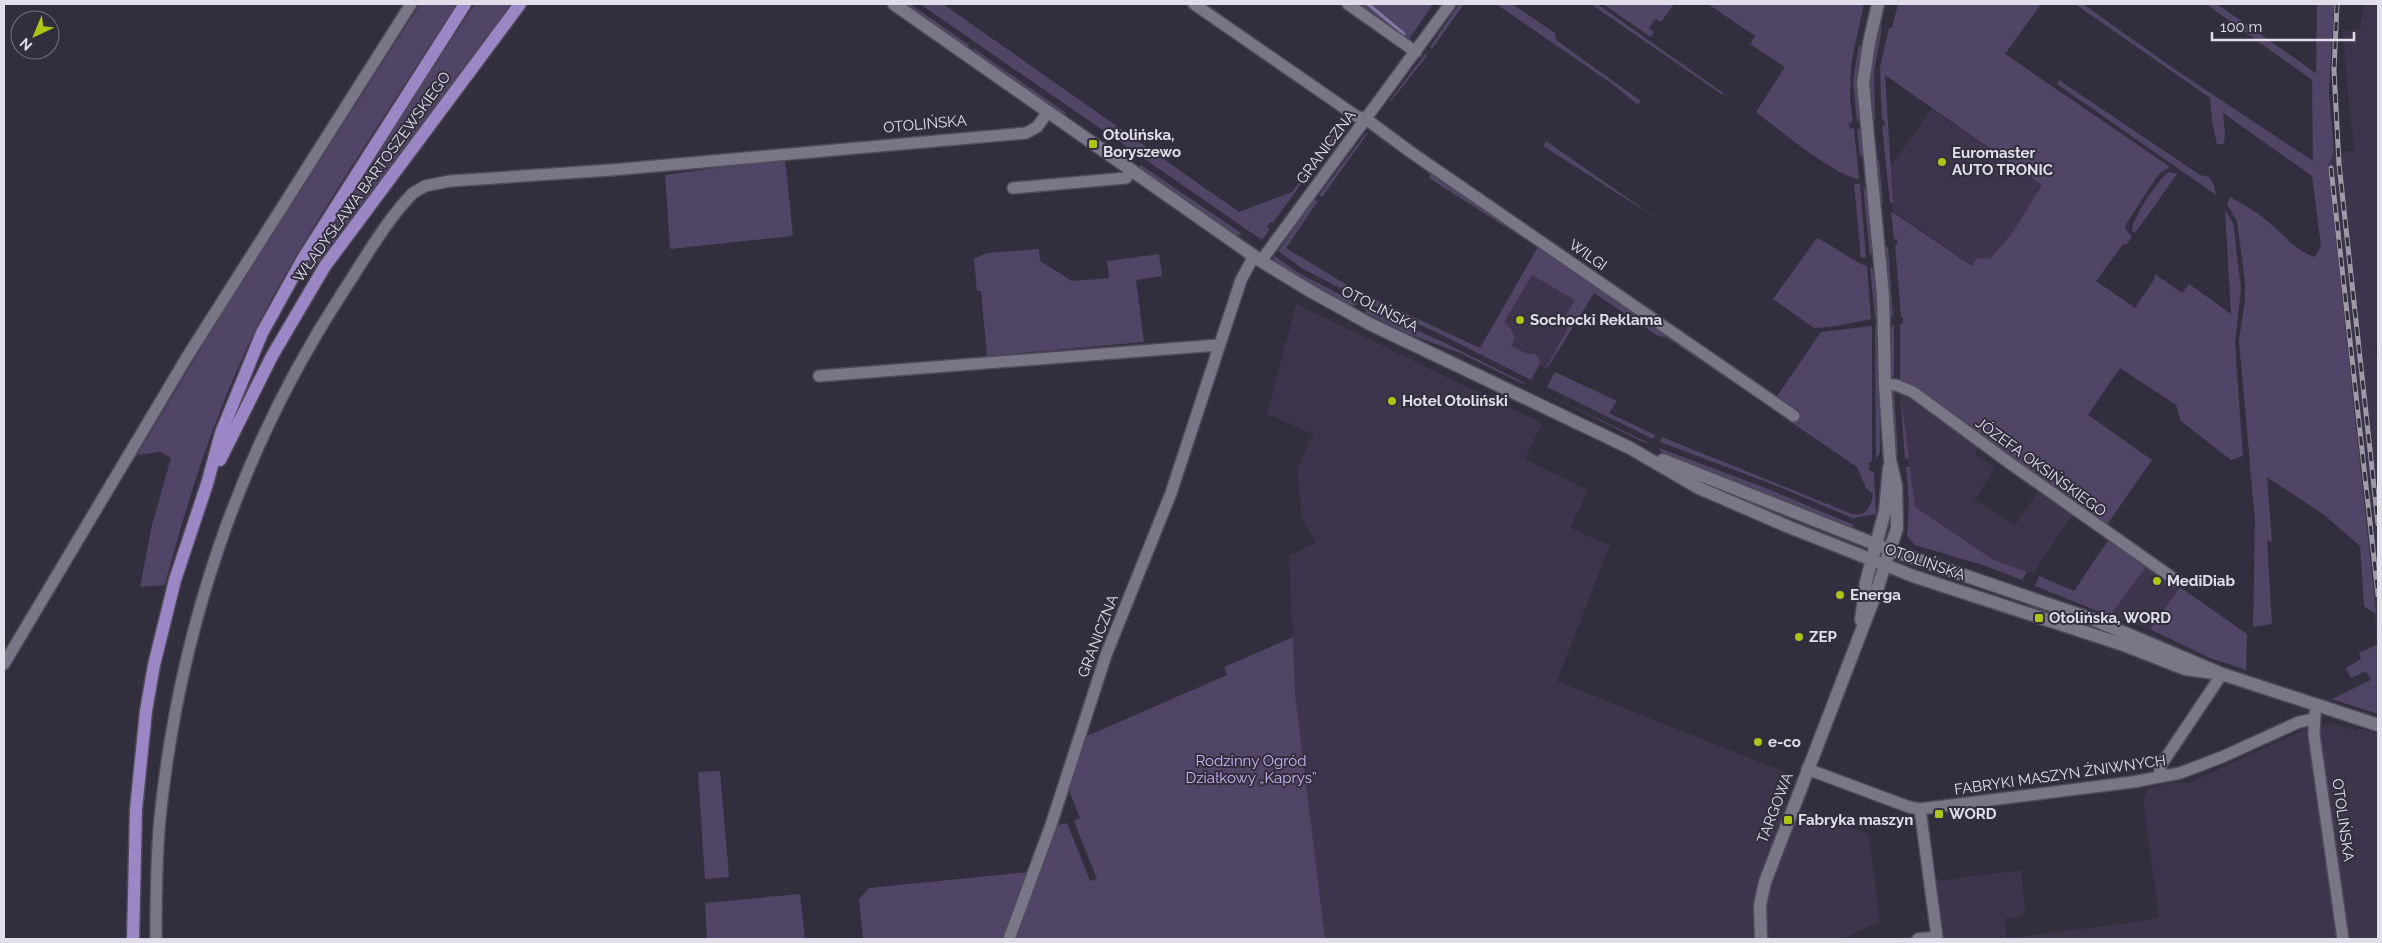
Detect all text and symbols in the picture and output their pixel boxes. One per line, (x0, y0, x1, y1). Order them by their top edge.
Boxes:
north arrow (10, 10, 60, 60)
scale bar (2212, 10, 2354, 42)
text: 100 m (2220, 18, 2262, 36)
text: N (17, 35, 35, 54)
street label: WŁADYSŁAWA BARTOSZEWSKIEGO (290, 68, 454, 286)
street label: GRANICZNA (1293, 107, 1359, 187)
street label: OTOLIŃSKA (882, 111, 968, 137)
place label: Otolińska, Boryszewo (1103, 126, 1181, 161)
marker: Otolińska, Boryszewo (1087, 138, 1099, 150)
place label: Euromaster AUTO TRONIC (1952, 144, 2053, 179)
marker: Euromaster AUTO TRONIC (1936, 156, 1948, 168)
street label: WILGI (1566, 236, 1610, 274)
street label: OTOLIŃSKA (1339, 282, 1421, 336)
place label: Sochocki Reklama (1530, 311, 1663, 329)
marker: Sochocki Reklama (1514, 314, 1526, 326)
place label: Hotel Otoliński (1402, 392, 1508, 410)
marker: Hotel Otoliński (1386, 395, 1398, 407)
street label: JÓZEFA OKSIŃSKIEGO (1972, 414, 2110, 520)
street label: OTOLIŃSKA (1882, 540, 1968, 584)
place label: MediDiab (2167, 572, 2235, 590)
marker: MediDiab (2151, 575, 2163, 587)
place label: Energa (1850, 586, 1901, 604)
marker: Energa (1834, 589, 1846, 601)
street label: GRANICZNA (1074, 592, 1122, 680)
place label: Otolińska, WORD (2049, 609, 2171, 627)
marker: Otolińska, WORD (2033, 612, 2045, 624)
place label: ZEP (1809, 628, 1837, 646)
marker: ZEP (1793, 631, 1805, 643)
place label: e-co (1768, 733, 1801, 751)
marker: e-co (1752, 736, 1764, 748)
street label: FABRYKI MASZYN ŻNIWNYCH (1953, 750, 2167, 799)
park label: Rodzinny Ogród Działkowy „Kaprys” (1185, 752, 1317, 787)
street label: TARGOWA (1753, 770, 1797, 846)
street label: OTOLIŃSKA (2328, 777, 2358, 863)
place label: WORD (1949, 805, 1997, 823)
marker: WORD (1933, 808, 1945, 820)
place label: Fabryka maszyn (1798, 811, 1913, 829)
marker: Fabryka maszyn (1782, 814, 1794, 826)

